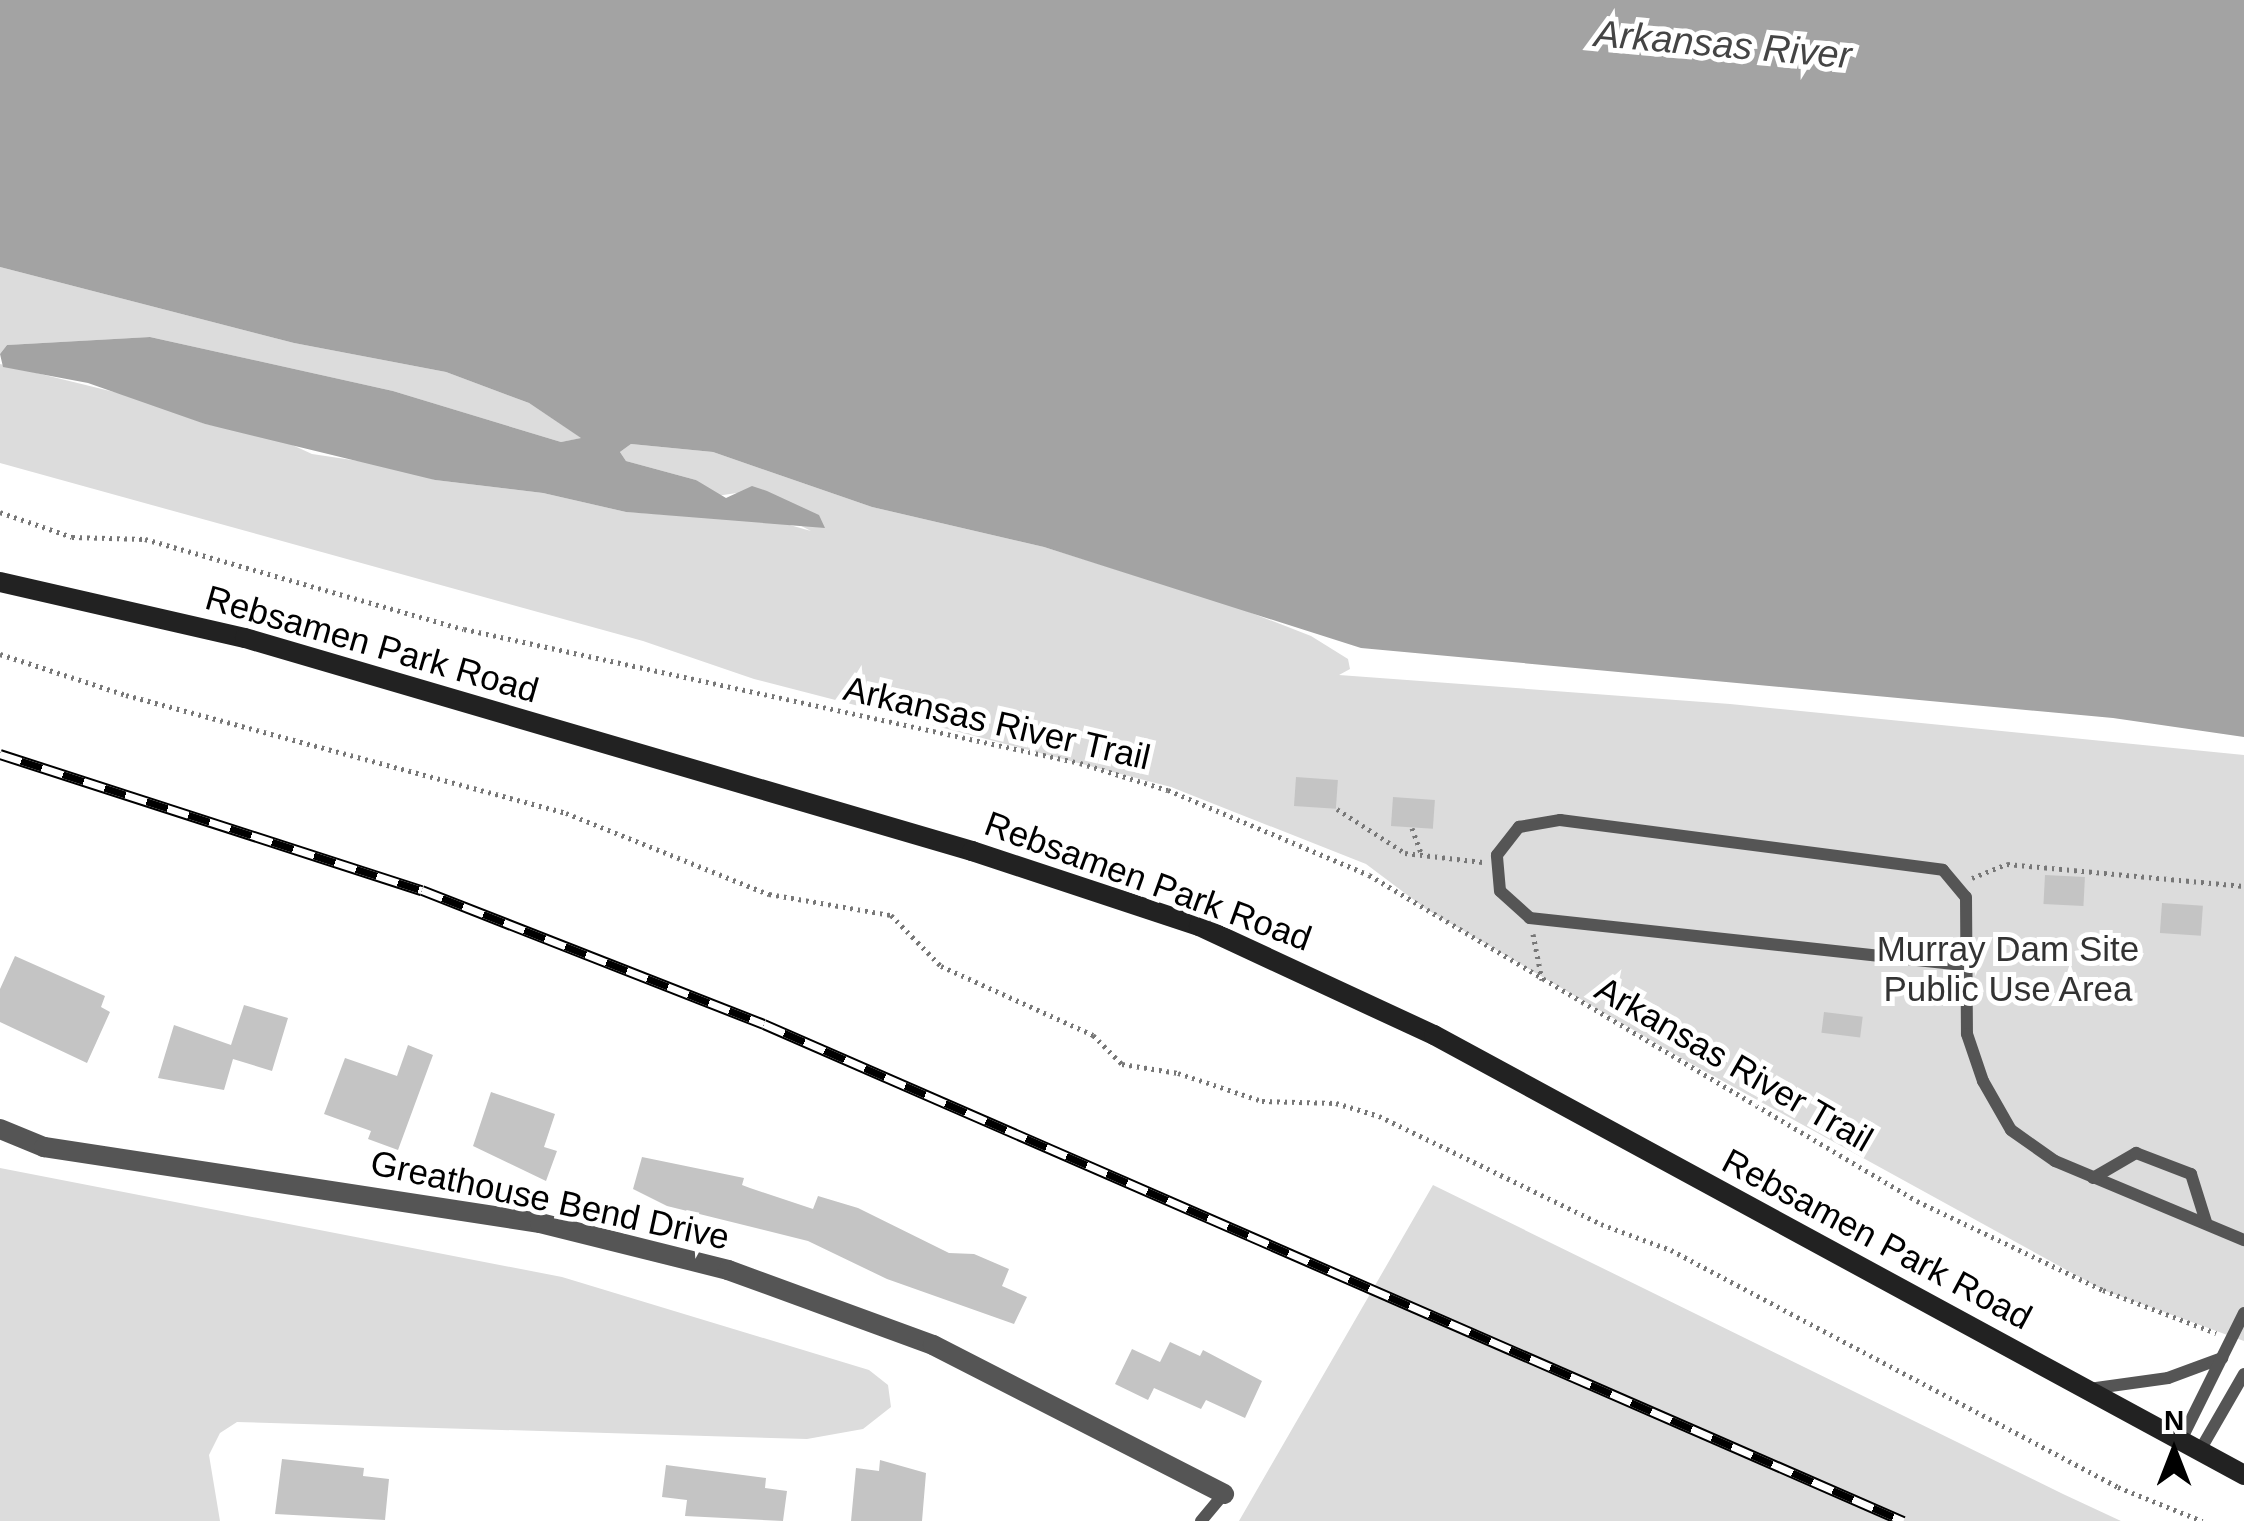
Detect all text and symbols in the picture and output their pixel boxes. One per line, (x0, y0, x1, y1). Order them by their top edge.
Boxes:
water label: Arkansas River (1593, 11, 1853, 79)
street label: Rebsamen Park Road (201, 576, 543, 712)
street label: Arkansas River Trail (839, 667, 1155, 779)
street label: Rebsamen Park Road (979, 802, 1317, 960)
park label: Murray Dam Site Public Use Area (1877, 928, 2139, 1010)
street label: Arkansas River Trail (1588, 967, 1880, 1161)
street label: Rebsamen Park Road (1715, 1140, 2039, 1338)
street label: Greathouse Bend Drive (367, 1141, 733, 1259)
north arrow (2124, 1401, 2224, 1501)
text: N (2164, 1405, 2184, 1436)

